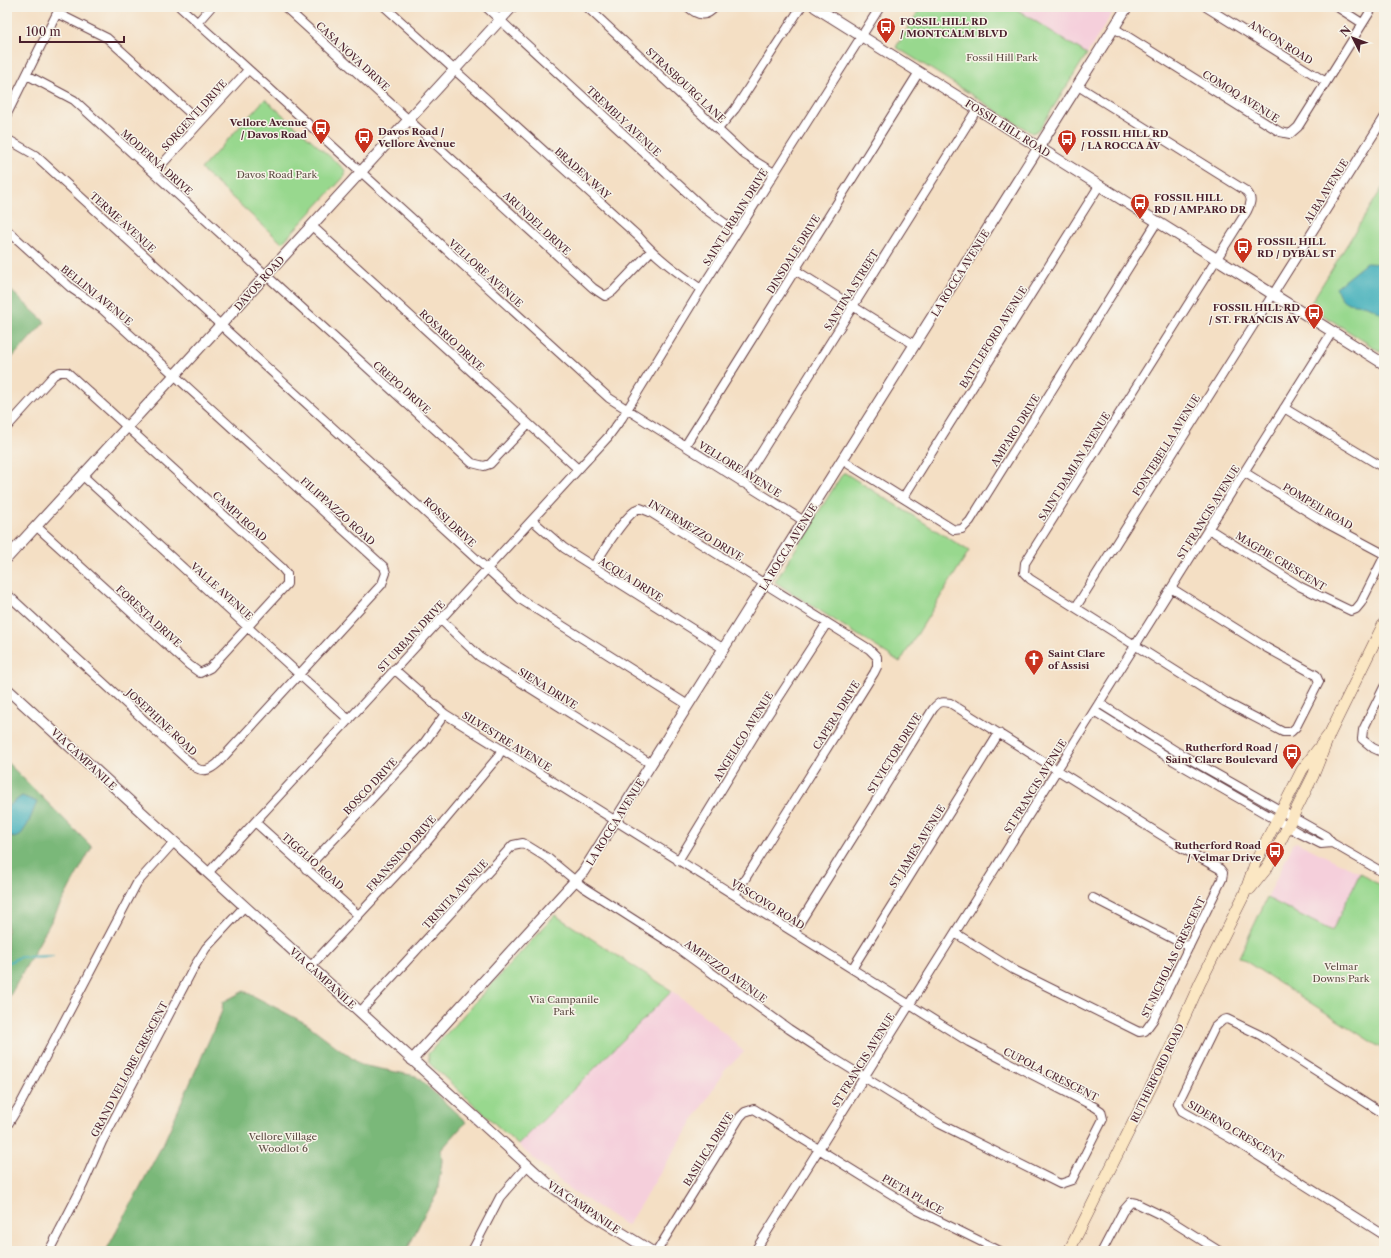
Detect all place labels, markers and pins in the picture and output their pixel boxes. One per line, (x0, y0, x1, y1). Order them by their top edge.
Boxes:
place label: FOSSIL HILL RD / MONTCALM BLVD (900, 15, 1008, 40)
bus stop icon: FOSSIL HILL RD / MONTCALM BLVD (875, 16, 897, 44)
place label: Vellore Avenue / Davos Road (229, 116, 307, 141)
bus stop icon: Vellore Avenue / Davos Road (310, 117, 332, 145)
place label: Davos Road / Vellore Avenue (377, 125, 455, 150)
bus stop icon: Davos Road / Vellore Avenue (353, 126, 375, 154)
place label: FOSSIL HILL RD / LA ROCCA AV (1081, 127, 1169, 152)
bus stop icon: FOSSIL HILL RD / LA ROCCA AV (1056, 128, 1078, 156)
place label: FOSSIL HILL RD / AMPARO DR (1154, 191, 1247, 216)
bus stop icon: FOSSIL HILL RD / AMPARO DR (1129, 192, 1151, 220)
place label: FOSSIL HILL RD / DYBAL ST (1257, 235, 1336, 260)
bus stop icon: FOSSIL HILL RD / DYBAL ST (1232, 236, 1254, 264)
place label: FOSSIL HILL RD / ST. FRANCIS AV (1209, 301, 1300, 326)
bus stop icon: FOSSIL HILL RD / ST. FRANCIS AV (1303, 302, 1325, 330)
place label: Saint Clare of Assisi (1048, 647, 1105, 672)
church icon: Saint Clare of Assisi (1023, 648, 1045, 676)
place label: Rutherford Road / Saint Clare Boulevard (1165, 741, 1278, 766)
bus stop icon: Rutherford Road / Saint Clare Boulevard (1281, 742, 1303, 770)
place label: Rutherford Road / Velmar Drive (1174, 839, 1261, 864)
bus stop icon: Rutherford Road / Velmar Drive (1264, 840, 1286, 868)

